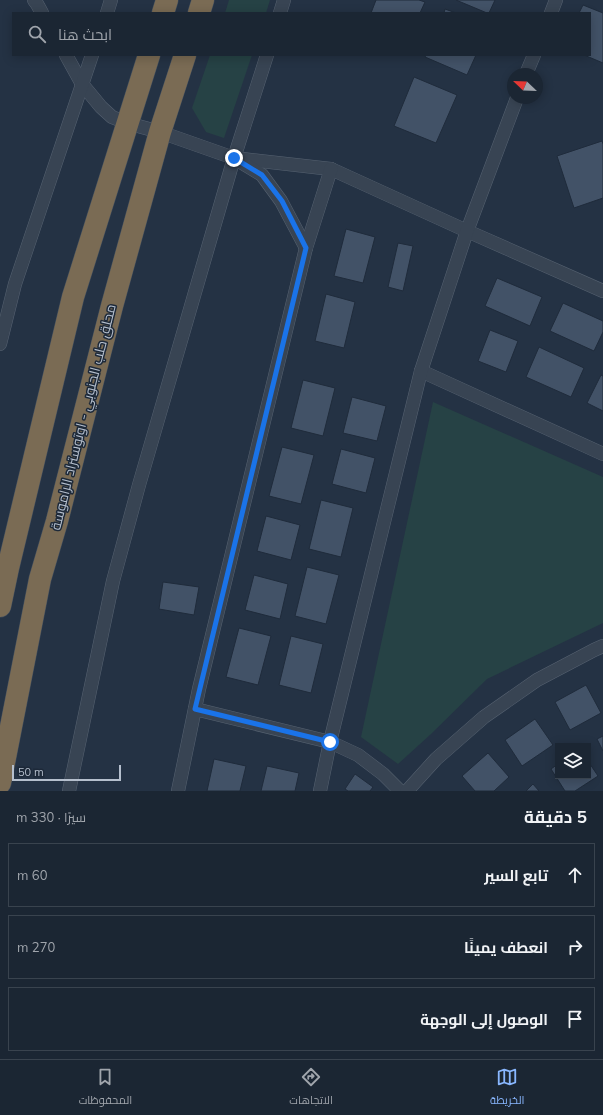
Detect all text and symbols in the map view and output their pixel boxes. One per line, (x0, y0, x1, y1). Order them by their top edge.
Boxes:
search box (12, 12, 591, 56)
icon: search (26, 23, 48, 45)
text: ابحث هنا (58, 25, 112, 44)
north arrow (507, 68, 543, 104)
route end (225, 149, 243, 167)
street label: محلق حلب الجنوبي - اوتوستراد الراموسة (46, 302, 123, 533)
route start (321, 733, 339, 751)
map controls (555, 743, 591, 779)
button: layers (555, 743, 591, 779)
scale bar (12, 763, 121, 782)
text: 50 m (18, 765, 44, 779)
text: 5 دقيقة (524, 806, 587, 827)
text: سيرًا · 330 m (16, 809, 86, 825)
icon: ahead (564, 864, 586, 886)
text: تابع السير (484, 866, 548, 885)
text: 60 m (17, 867, 47, 883)
icon: right (564, 936, 586, 958)
text: انعطف يمينًا (464, 938, 548, 957)
text: 270 m (17, 939, 55, 955)
icon: arrive (564, 1008, 586, 1030)
text: الوصول إلى الوجهة (420, 1010, 548, 1029)
tab: المحفوظات (79, 1066, 132, 1110)
tab: الاتجاهات (289, 1066, 333, 1110)
tab: الخريطة (490, 1066, 524, 1110)

